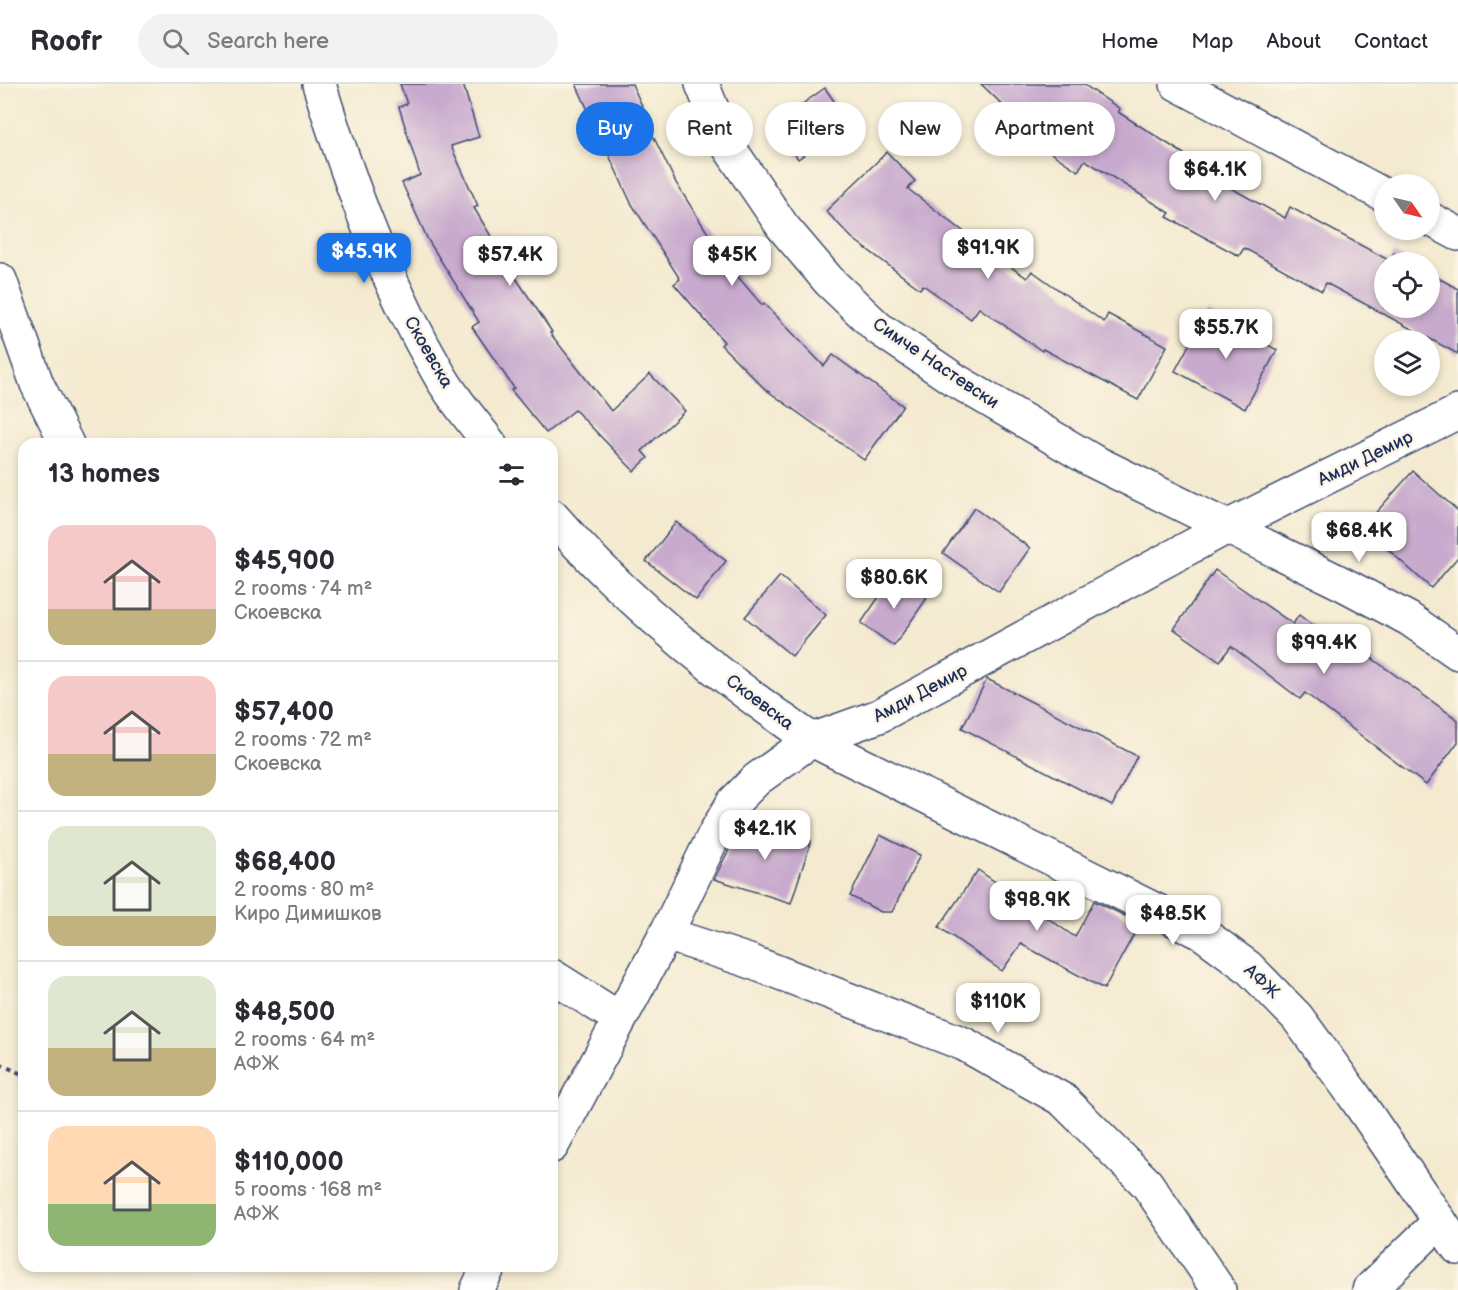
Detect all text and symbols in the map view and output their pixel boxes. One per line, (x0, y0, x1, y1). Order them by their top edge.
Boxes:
search box (138, 14, 558, 68)
text: Roofr (30, 25, 102, 58)
icon: search (159, 25, 192, 58)
text: Search here (207, 28, 329, 55)
text: Home (1101, 29, 1158, 54)
text: Map (1191, 29, 1233, 54)
text: About (1266, 29, 1321, 54)
text: Contact (1354, 29, 1428, 54)
chip: Buy (576, 102, 654, 156)
chip: Rent (666, 102, 753, 156)
chip: Filters (765, 102, 866, 156)
chip: New (878, 102, 962, 156)
chip: Apartment (974, 102, 1115, 156)
pin: $64.1K (1166, 151, 1264, 202)
text: $64.1K (1183, 158, 1247, 182)
north arrow (1374, 174, 1440, 240)
map controls (1374, 174, 1440, 396)
pin: $91.9K (939, 229, 1037, 280)
pin: $45.9K (315, 233, 413, 284)
pin: $57.4K (461, 236, 559, 287)
pin: $45K (696, 236, 768, 287)
text: $91.9K (956, 236, 1020, 260)
text: $45.9K (331, 240, 397, 264)
text: $57.4K (477, 243, 543, 267)
text: $45K (707, 243, 757, 267)
button: locate (1374, 252, 1440, 318)
pin: $55.7K (1177, 309, 1275, 360)
street label: Скоевска (400, 313, 458, 392)
street label: Симче Настевски (869, 313, 1003, 413)
text: $55.7K (1193, 316, 1259, 340)
button: layers (1374, 330, 1440, 396)
street label: Амди Демир (1313, 426, 1416, 491)
icon: filters (495, 458, 528, 491)
text: 13 homes (48, 459, 160, 490)
pin: $68.4K (1310, 512, 1408, 563)
text: $68.4K (1325, 519, 1393, 543)
text: $45,900 (234, 546, 335, 577)
icon: home (96, 549, 168, 621)
pin: $80.6K (845, 559, 943, 610)
text: $80.6K (860, 566, 928, 590)
text: 2 rooms · 74 m² (234, 577, 372, 601)
text: Скоевска (234, 601, 322, 625)
pin: $99.4K (1275, 624, 1373, 675)
text: $99.4K (1291, 631, 1357, 655)
street label: Амди Демир (869, 660, 971, 727)
street label: Скоевска (722, 670, 798, 735)
text: $57,400 (234, 697, 334, 728)
icon: home (96, 700, 168, 772)
text: 2 rooms · 72 m² (234, 728, 372, 752)
text: Скоевска (234, 752, 322, 776)
pin: $42.1K (716, 810, 814, 861)
text: $42.1K (733, 817, 797, 841)
text: $68,400 (234, 847, 336, 878)
icon: home (96, 850, 168, 922)
text: 2 rooms · 80 m² (234, 878, 374, 902)
pin: $98.9K (988, 881, 1086, 932)
text: $98.9K (1004, 888, 1070, 912)
pin: $48.5K (1124, 895, 1222, 946)
text: Киро Димишков (234, 902, 381, 926)
text: $48.5K (1140, 902, 1206, 926)
street label: АФЖ (1239, 959, 1284, 1003)
pin: $110K (956, 983, 1040, 1034)
text: $110K (970, 990, 1026, 1014)
text: $48,500 (234, 997, 335, 1028)
icon: home (96, 1000, 168, 1072)
text: 2 rooms · 64 m² (234, 1028, 375, 1052)
text: АФЖ (234, 1052, 279, 1076)
text: $110,000 (234, 1147, 344, 1178)
icon: home (96, 1150, 168, 1222)
text: 5 rooms · 168 m² (234, 1178, 382, 1202)
text: АФЖ (234, 1202, 279, 1226)

